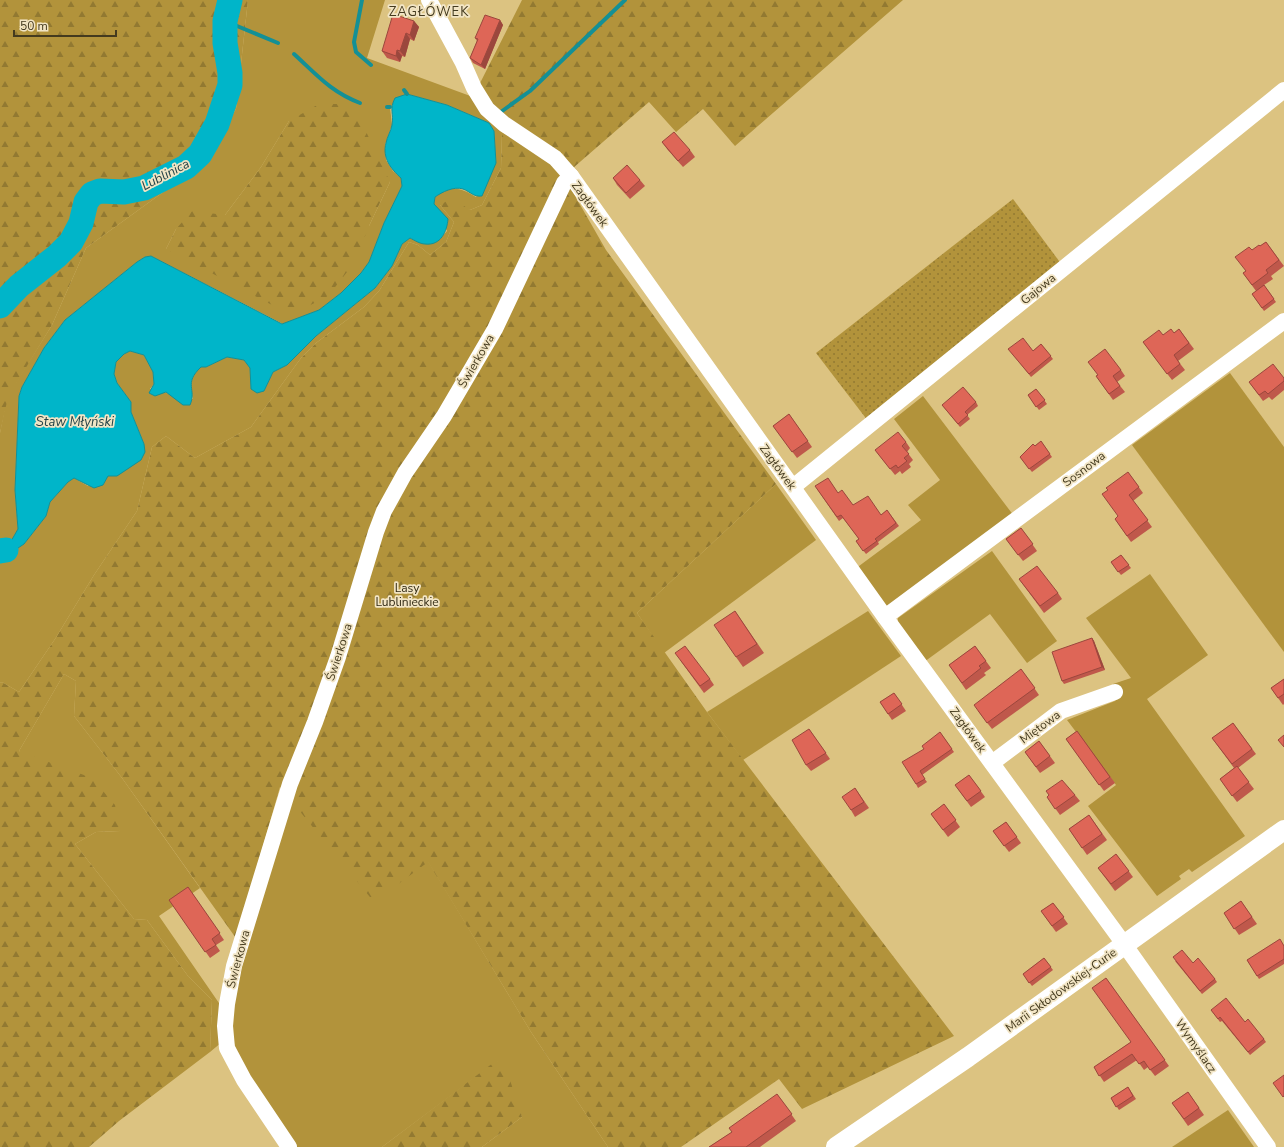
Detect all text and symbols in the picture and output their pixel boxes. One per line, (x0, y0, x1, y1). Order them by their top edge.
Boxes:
district label: ZAGŁÓWEK (389, 2, 469, 21)
scale bar (14, 12, 116, 38)
text: 50 m (20, 18, 48, 34)
water label: Lublinica (138, 155, 193, 195)
street label: Zagłówek (568, 178, 613, 231)
street label: Gajowa (1017, 270, 1059, 308)
street label: Świerkowa (454, 331, 498, 391)
water label: Staw Młyński (36, 413, 115, 431)
street label: Zagłówek (756, 441, 801, 494)
street label: Sosnowa (1059, 448, 1109, 490)
park label: Lasy Lublinieckie (375, 580, 439, 610)
street label: Świerkowa (322, 621, 356, 683)
street label: Zagłówek (946, 704, 991, 757)
street label: Miętowa (1016, 707, 1064, 747)
street label: Świerkowa (223, 928, 253, 990)
street label: Marii Skłodowskiej-Curie (1002, 944, 1120, 1036)
street label: Wymyślacz (1172, 1016, 1221, 1076)

